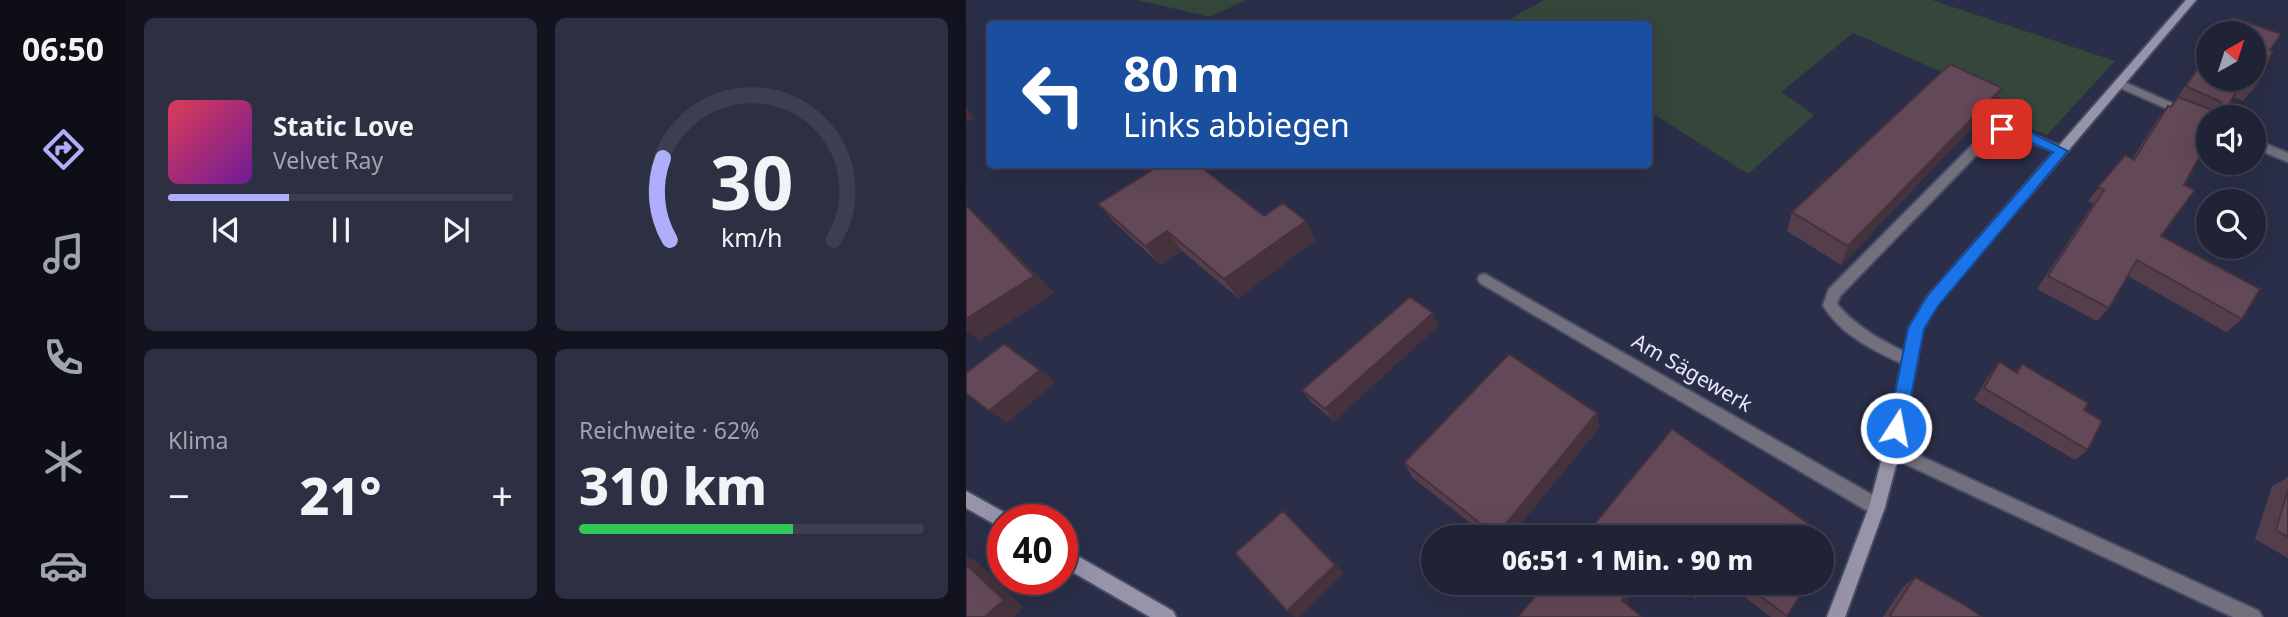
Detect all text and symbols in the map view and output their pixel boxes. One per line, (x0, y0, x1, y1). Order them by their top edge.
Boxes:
north arrow (2196, 21, 2266, 91)
map controls (2196, 21, 2266, 259)
text: 06:50 (22, 27, 104, 70)
text: 80 m (1123, 40, 1240, 106)
icon: left (1008, 49, 1099, 140)
pin (1972, 99, 2032, 159)
text: Links abbiegen (1123, 103, 1350, 146)
button: sound (2196, 105, 2266, 175)
text: Static Love (273, 108, 414, 144)
icon: arrive (1983, 110, 2021, 148)
icon: directions (39, 125, 88, 174)
text: 30 (710, 133, 793, 232)
text: Velvet Ray (273, 144, 383, 176)
button: search (2196, 189, 2266, 259)
icon: previous (207, 211, 245, 249)
icon: pause (322, 211, 360, 249)
icon: next (437, 211, 475, 249)
text: km/h (721, 220, 782, 254)
icon: music (39, 229, 88, 278)
street label: Am Sägewerk (1627, 326, 1758, 418)
icon: phone (39, 333, 88, 382)
position arrow (1859, 391, 1933, 465)
text: Reichweite · 62% (579, 414, 759, 446)
text: Klima (168, 424, 229, 456)
icon: climate (39, 437, 88, 486)
text: 310 km (579, 449, 767, 520)
text: 21° (299, 459, 382, 530)
text: − (168, 469, 190, 521)
text: + (491, 469, 513, 521)
speed limit sign: 40 (987, 504, 1078, 595)
icon: car (39, 541, 88, 590)
text: 06:51 · 1 Min. · 90 m (1502, 542, 1753, 578)

